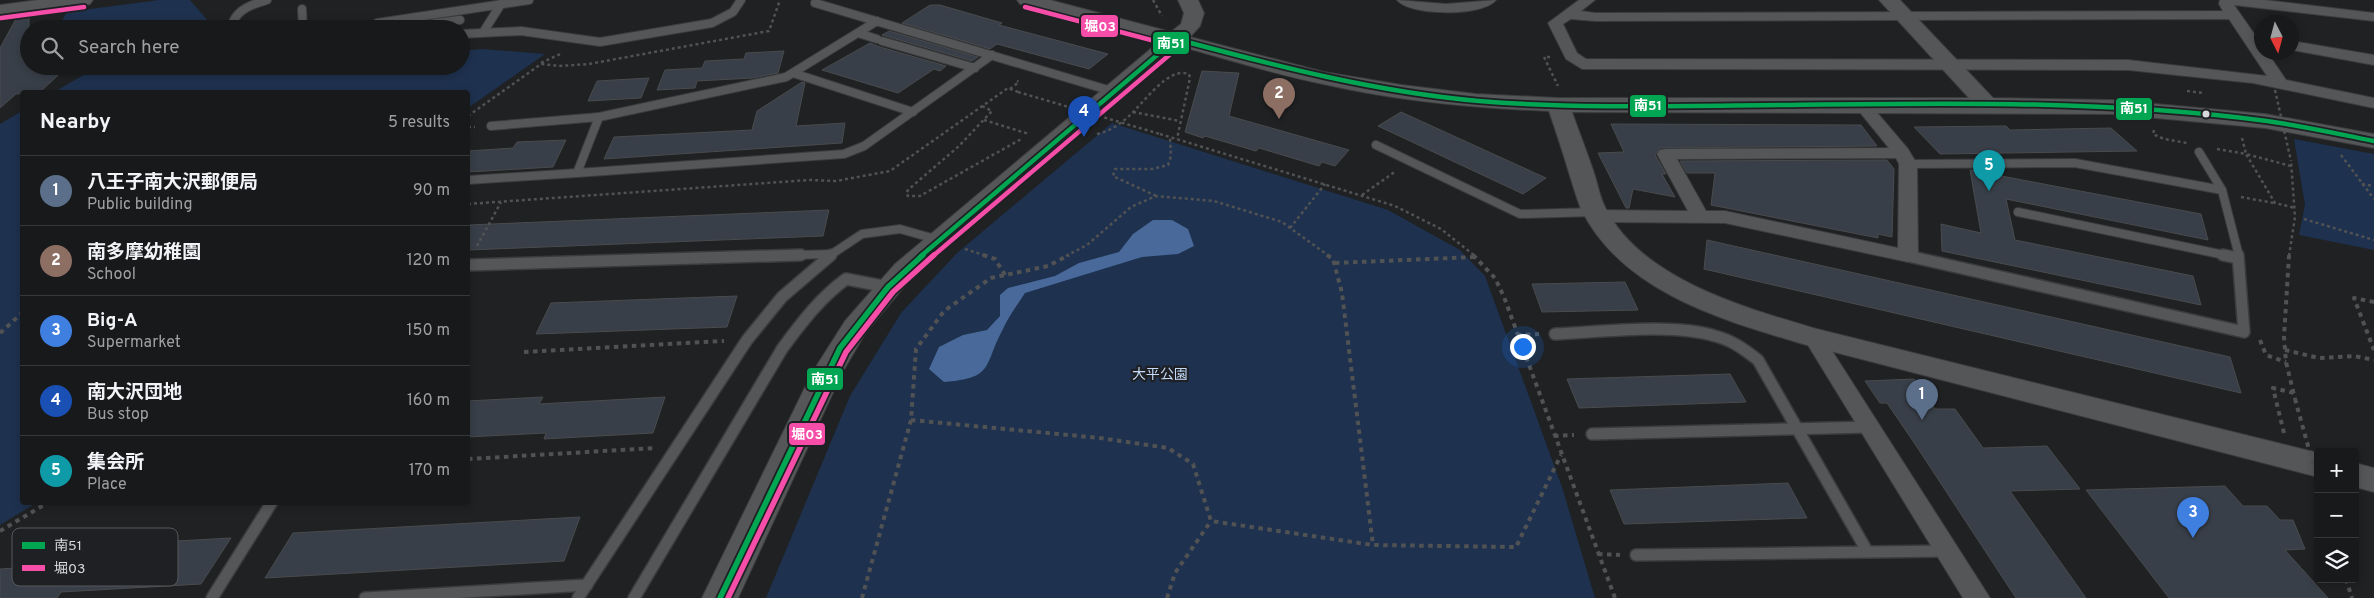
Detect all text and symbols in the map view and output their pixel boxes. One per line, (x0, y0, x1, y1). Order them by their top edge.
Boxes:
line badge: 堀03 (1080, 14, 1119, 38)
north arrow (2254, 15, 2299, 60)
text: 堀03 (1084, 19, 1116, 36)
search box (20, 20, 470, 75)
line badge: 南51 (1152, 31, 1190, 55)
icon: search (38, 34, 66, 62)
text: Search here (78, 36, 180, 60)
text: 南51 (1157, 36, 1185, 53)
pin: 2 (1263, 78, 1295, 119)
line badge: 南51 (1629, 94, 1667, 118)
pin: 4 (1068, 96, 1100, 137)
line badge: 南51 (2115, 97, 2153, 121)
text: 南51 (1634, 98, 1662, 115)
text: 南51 (2120, 101, 2148, 118)
text: Nearby (40, 109, 111, 136)
unlabelled marker (2201, 109, 2211, 119)
text: 5 results (388, 113, 450, 133)
pin: 5 (1973, 150, 2005, 191)
text: 八王子南大沢郵便局 (87, 171, 258, 195)
text: 1 (53, 181, 59, 201)
text: 90 m (413, 181, 450, 201)
text: Public building (87, 195, 192, 215)
text: 南多摩幼稚園 (87, 241, 201, 265)
text: 2 (51, 251, 61, 271)
text: 120 m (407, 251, 450, 271)
text: School (87, 265, 136, 285)
text: Big-A (87, 309, 138, 333)
text: 3 (51, 321, 61, 341)
text: 150 m (407, 321, 450, 341)
text: Supermarket (87, 333, 181, 353)
your location (1510, 334, 1536, 360)
line badge: 南51 (806, 367, 844, 391)
park label: 大平公園 (1132, 367, 1188, 384)
text: 南51 (811, 372, 839, 389)
pin: 1 (1906, 379, 1938, 420)
text: 南大沢団地 (87, 381, 182, 405)
text: 4 (51, 391, 61, 411)
text: 160 m (407, 391, 450, 411)
text: Bus stop (87, 405, 149, 425)
line badge: 堀03 (788, 422, 826, 446)
text: 堀03 (791, 427, 823, 444)
map controls (2314, 448, 2359, 583)
button: + (2314, 448, 2359, 493)
text: 集会所 (87, 451, 144, 475)
text: 5 (51, 461, 61, 481)
text: 170 m (409, 461, 450, 481)
text: Place (87, 475, 127, 495)
button: − (2314, 493, 2359, 538)
pin: 3 (2177, 497, 2209, 538)
legend (12, 528, 178, 586)
text: 南51 (54, 538, 82, 555)
button: layers (2314, 538, 2359, 583)
text: 堀03 (54, 561, 85, 578)

